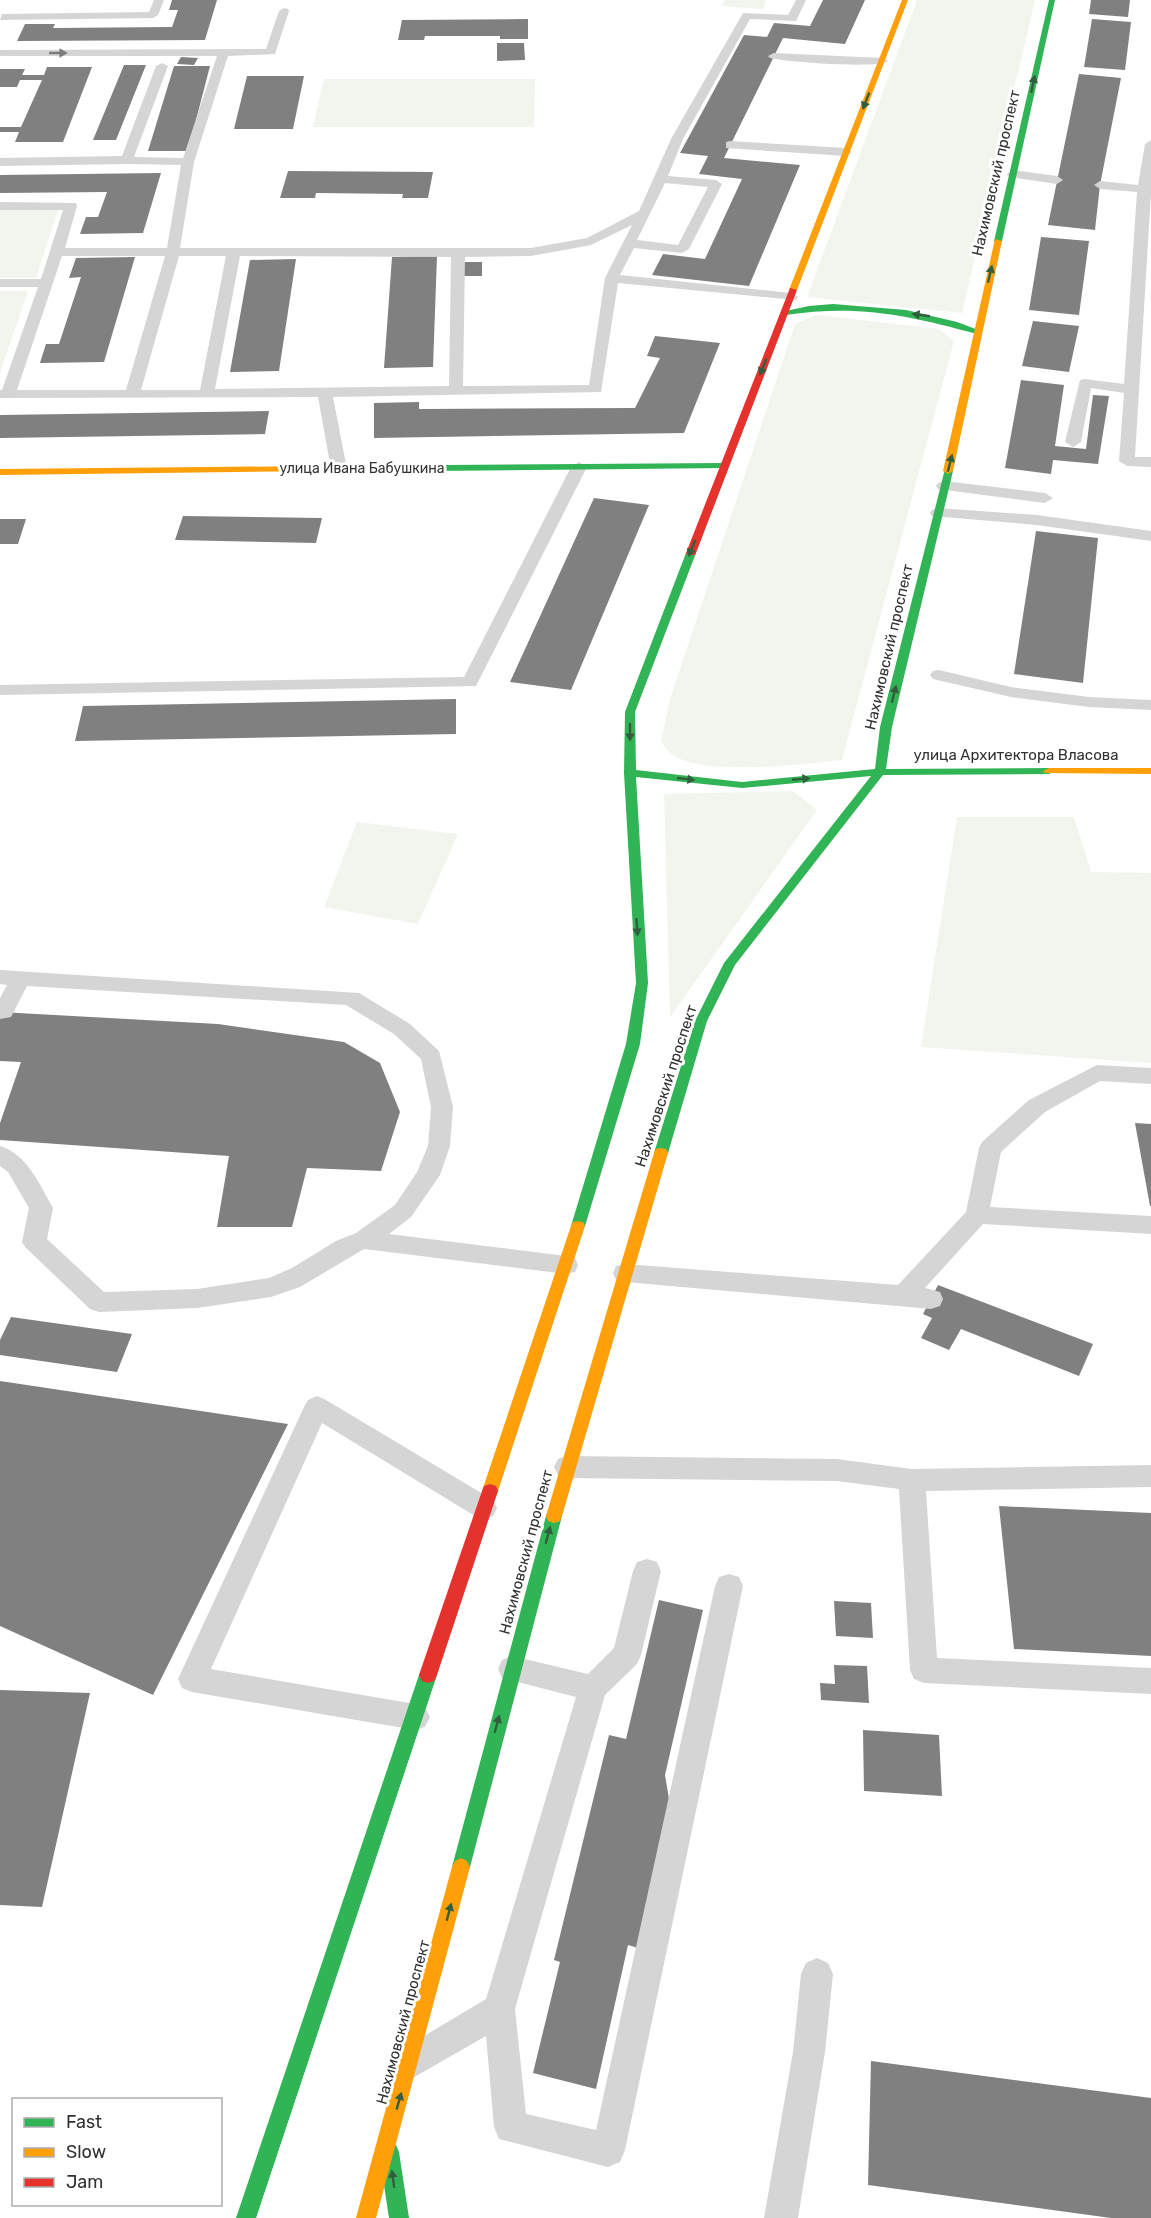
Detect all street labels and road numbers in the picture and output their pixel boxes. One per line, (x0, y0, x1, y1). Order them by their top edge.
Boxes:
street label: Нахимовский проспект (968, 88, 1024, 258)
street label: улица Ивана Бабушкина (279, 460, 445, 477)
street label: Нахимовский проспект (861, 562, 917, 732)
street label: улица Архитектора Власова (914, 746, 1118, 764)
street label: Нахимовский проспект (631, 1002, 701, 1169)
street label: Нахимовский проспект (495, 1468, 557, 1636)
street label: Нахимовский проспект (372, 1938, 434, 2106)

